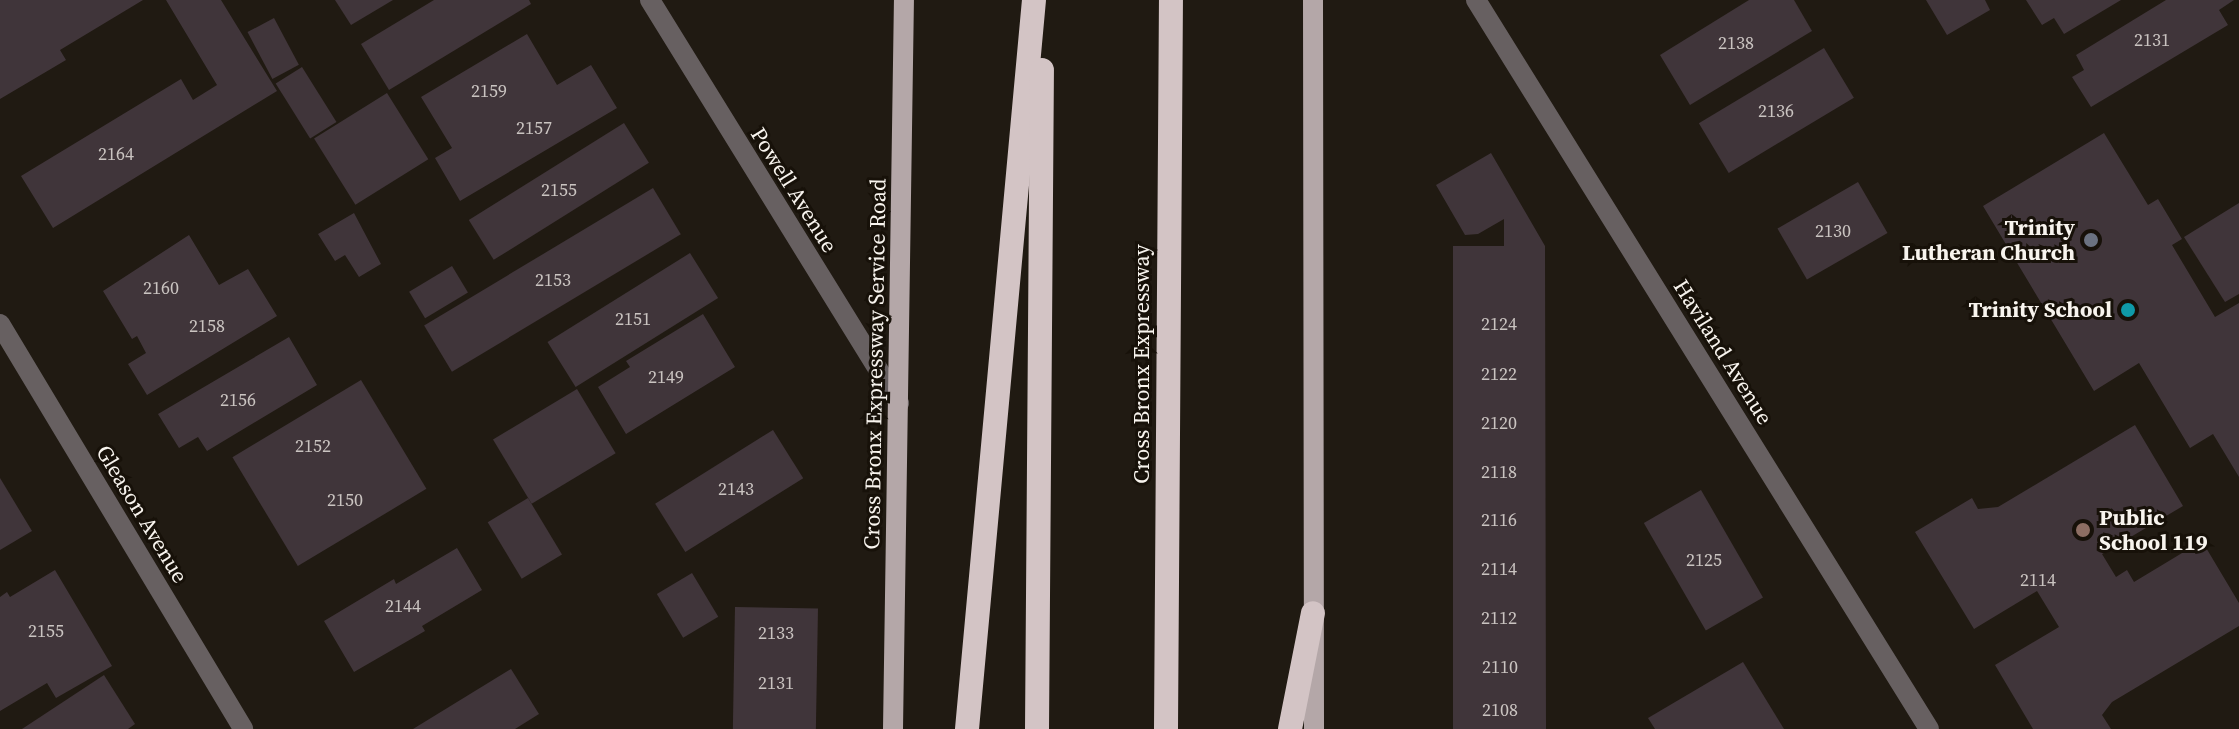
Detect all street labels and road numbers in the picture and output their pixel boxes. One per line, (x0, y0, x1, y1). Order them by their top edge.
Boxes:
street label: Powell Avenue (745, 123, 843, 257)
street label: Cross Bronx Expressway Service Road (859, 178, 891, 550)
street label: Cross Bronx Expressway (1129, 244, 1155, 484)
street label: Haviland Avenue (1668, 275, 1778, 429)
street label: Gleason Avenue (90, 440, 194, 588)

